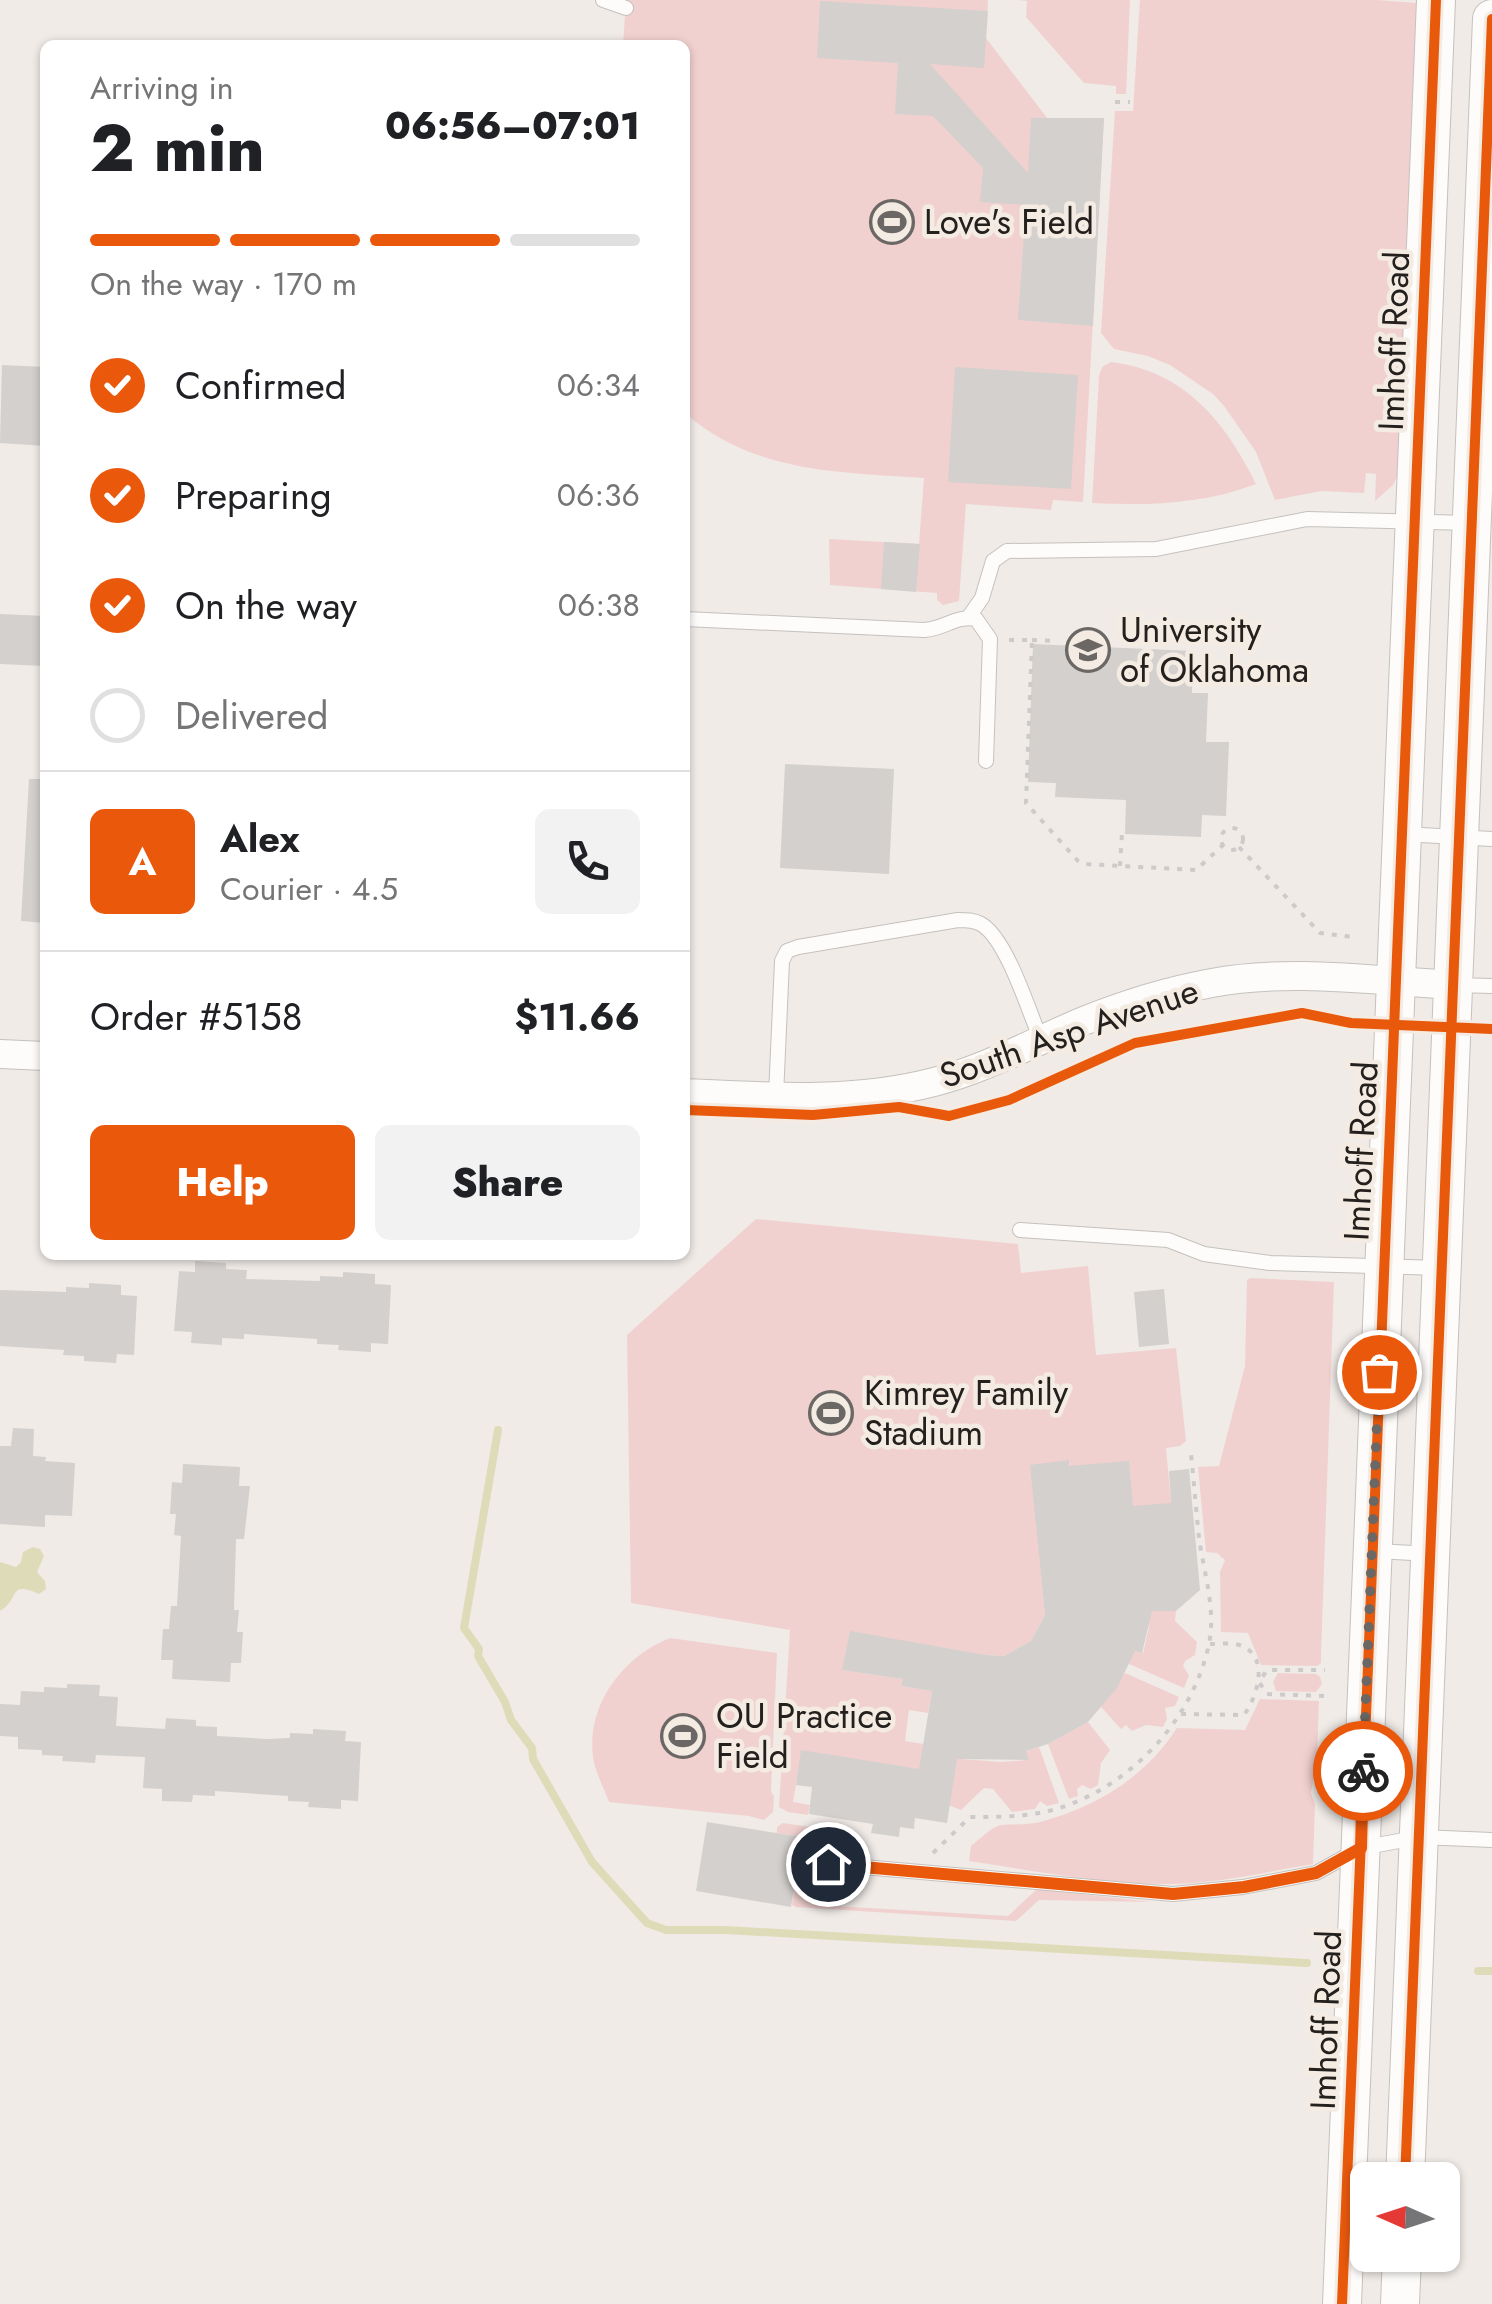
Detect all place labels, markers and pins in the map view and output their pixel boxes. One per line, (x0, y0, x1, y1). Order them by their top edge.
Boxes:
place label: Love's Field (924, 197, 1094, 247)
sports icon: Love's Field (869, 199, 915, 245)
place label: University of Oklahoma (1120, 605, 1309, 695)
school or university icon: University of Oklahoma (1065, 627, 1111, 673)
pin (1337, 1330, 1422, 1415)
place label: Kimrey Family Stadium (864, 1368, 1069, 1458)
sports icon: Kimrey Family Stadium (808, 1390, 854, 1436)
place label: OU Practice Field (716, 1691, 892, 1781)
sports icon: OU Practice Field (660, 1713, 706, 1759)
pin (786, 1822, 871, 1907)

